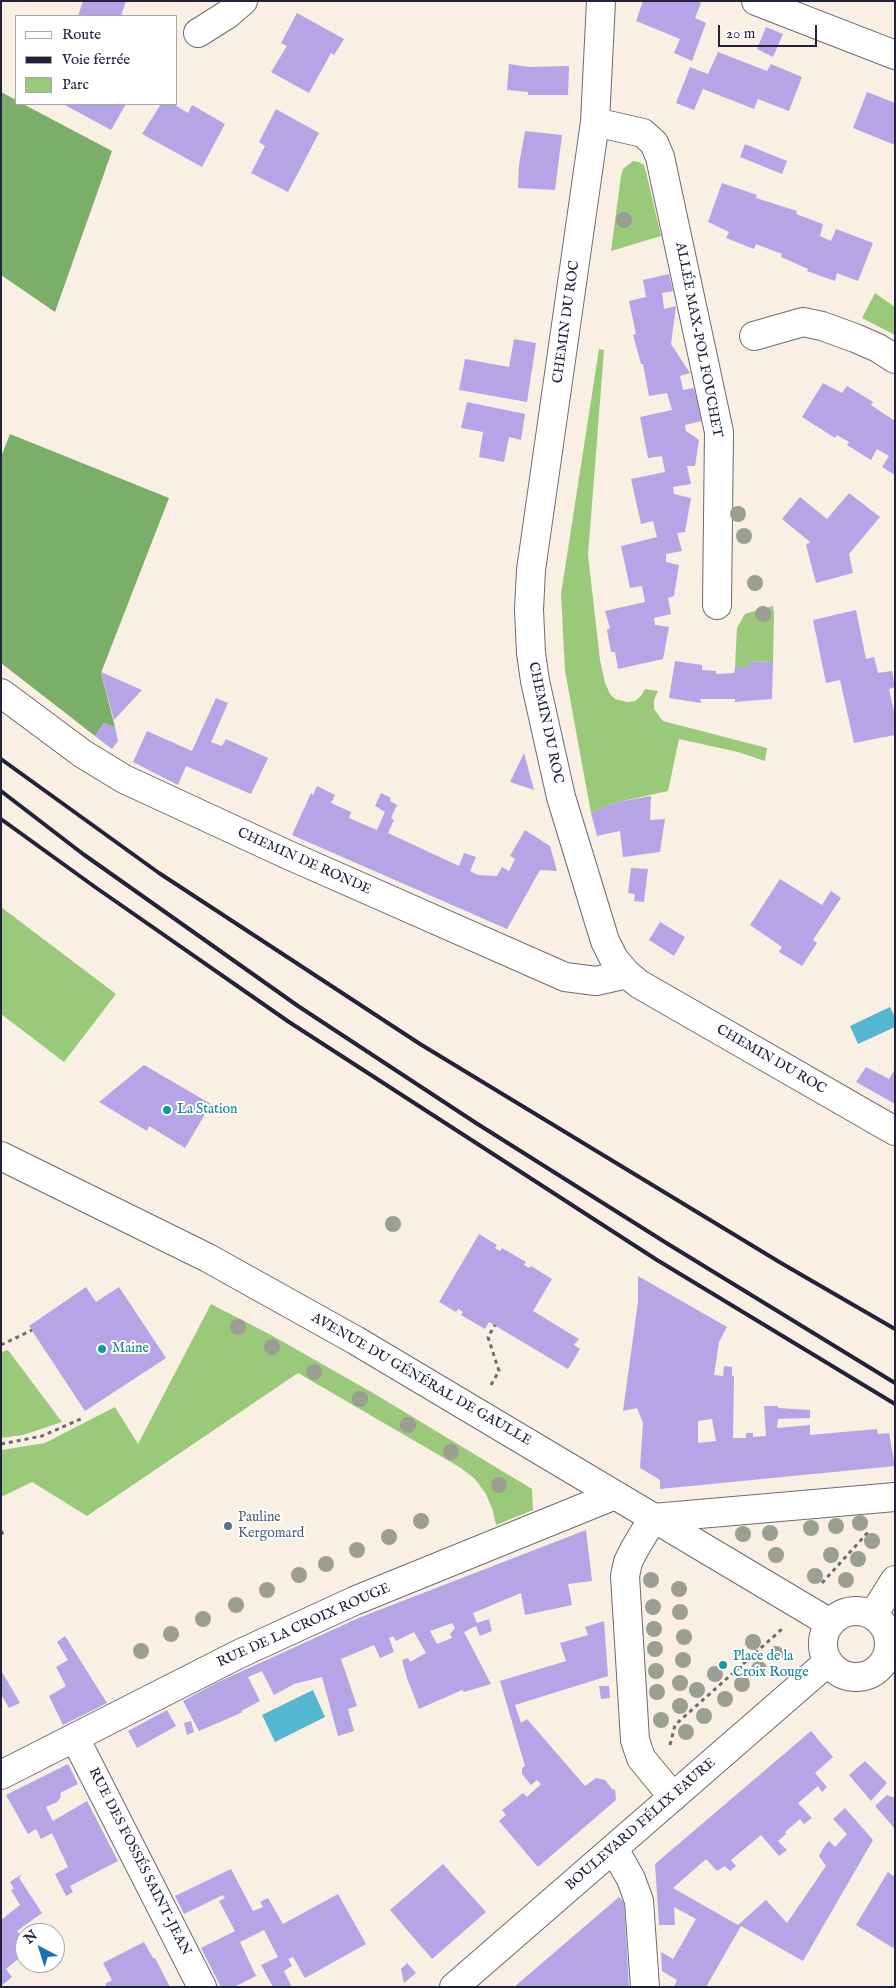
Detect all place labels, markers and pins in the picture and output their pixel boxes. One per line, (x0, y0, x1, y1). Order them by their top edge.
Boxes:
place label: La Station (177, 1102, 238, 1118)
marker: La Station (161, 1104, 173, 1116)
place label: Maine (112, 1341, 149, 1357)
marker: Maine (96, 1343, 108, 1355)
place label: Pauline Kergomard (238, 1510, 304, 1542)
marker: Pauline Kergomard (222, 1520, 234, 1532)
place label: Place de la Croix Rouge (733, 1649, 809, 1681)
marker: Place de la Croix Rouge (717, 1659, 729, 1671)

